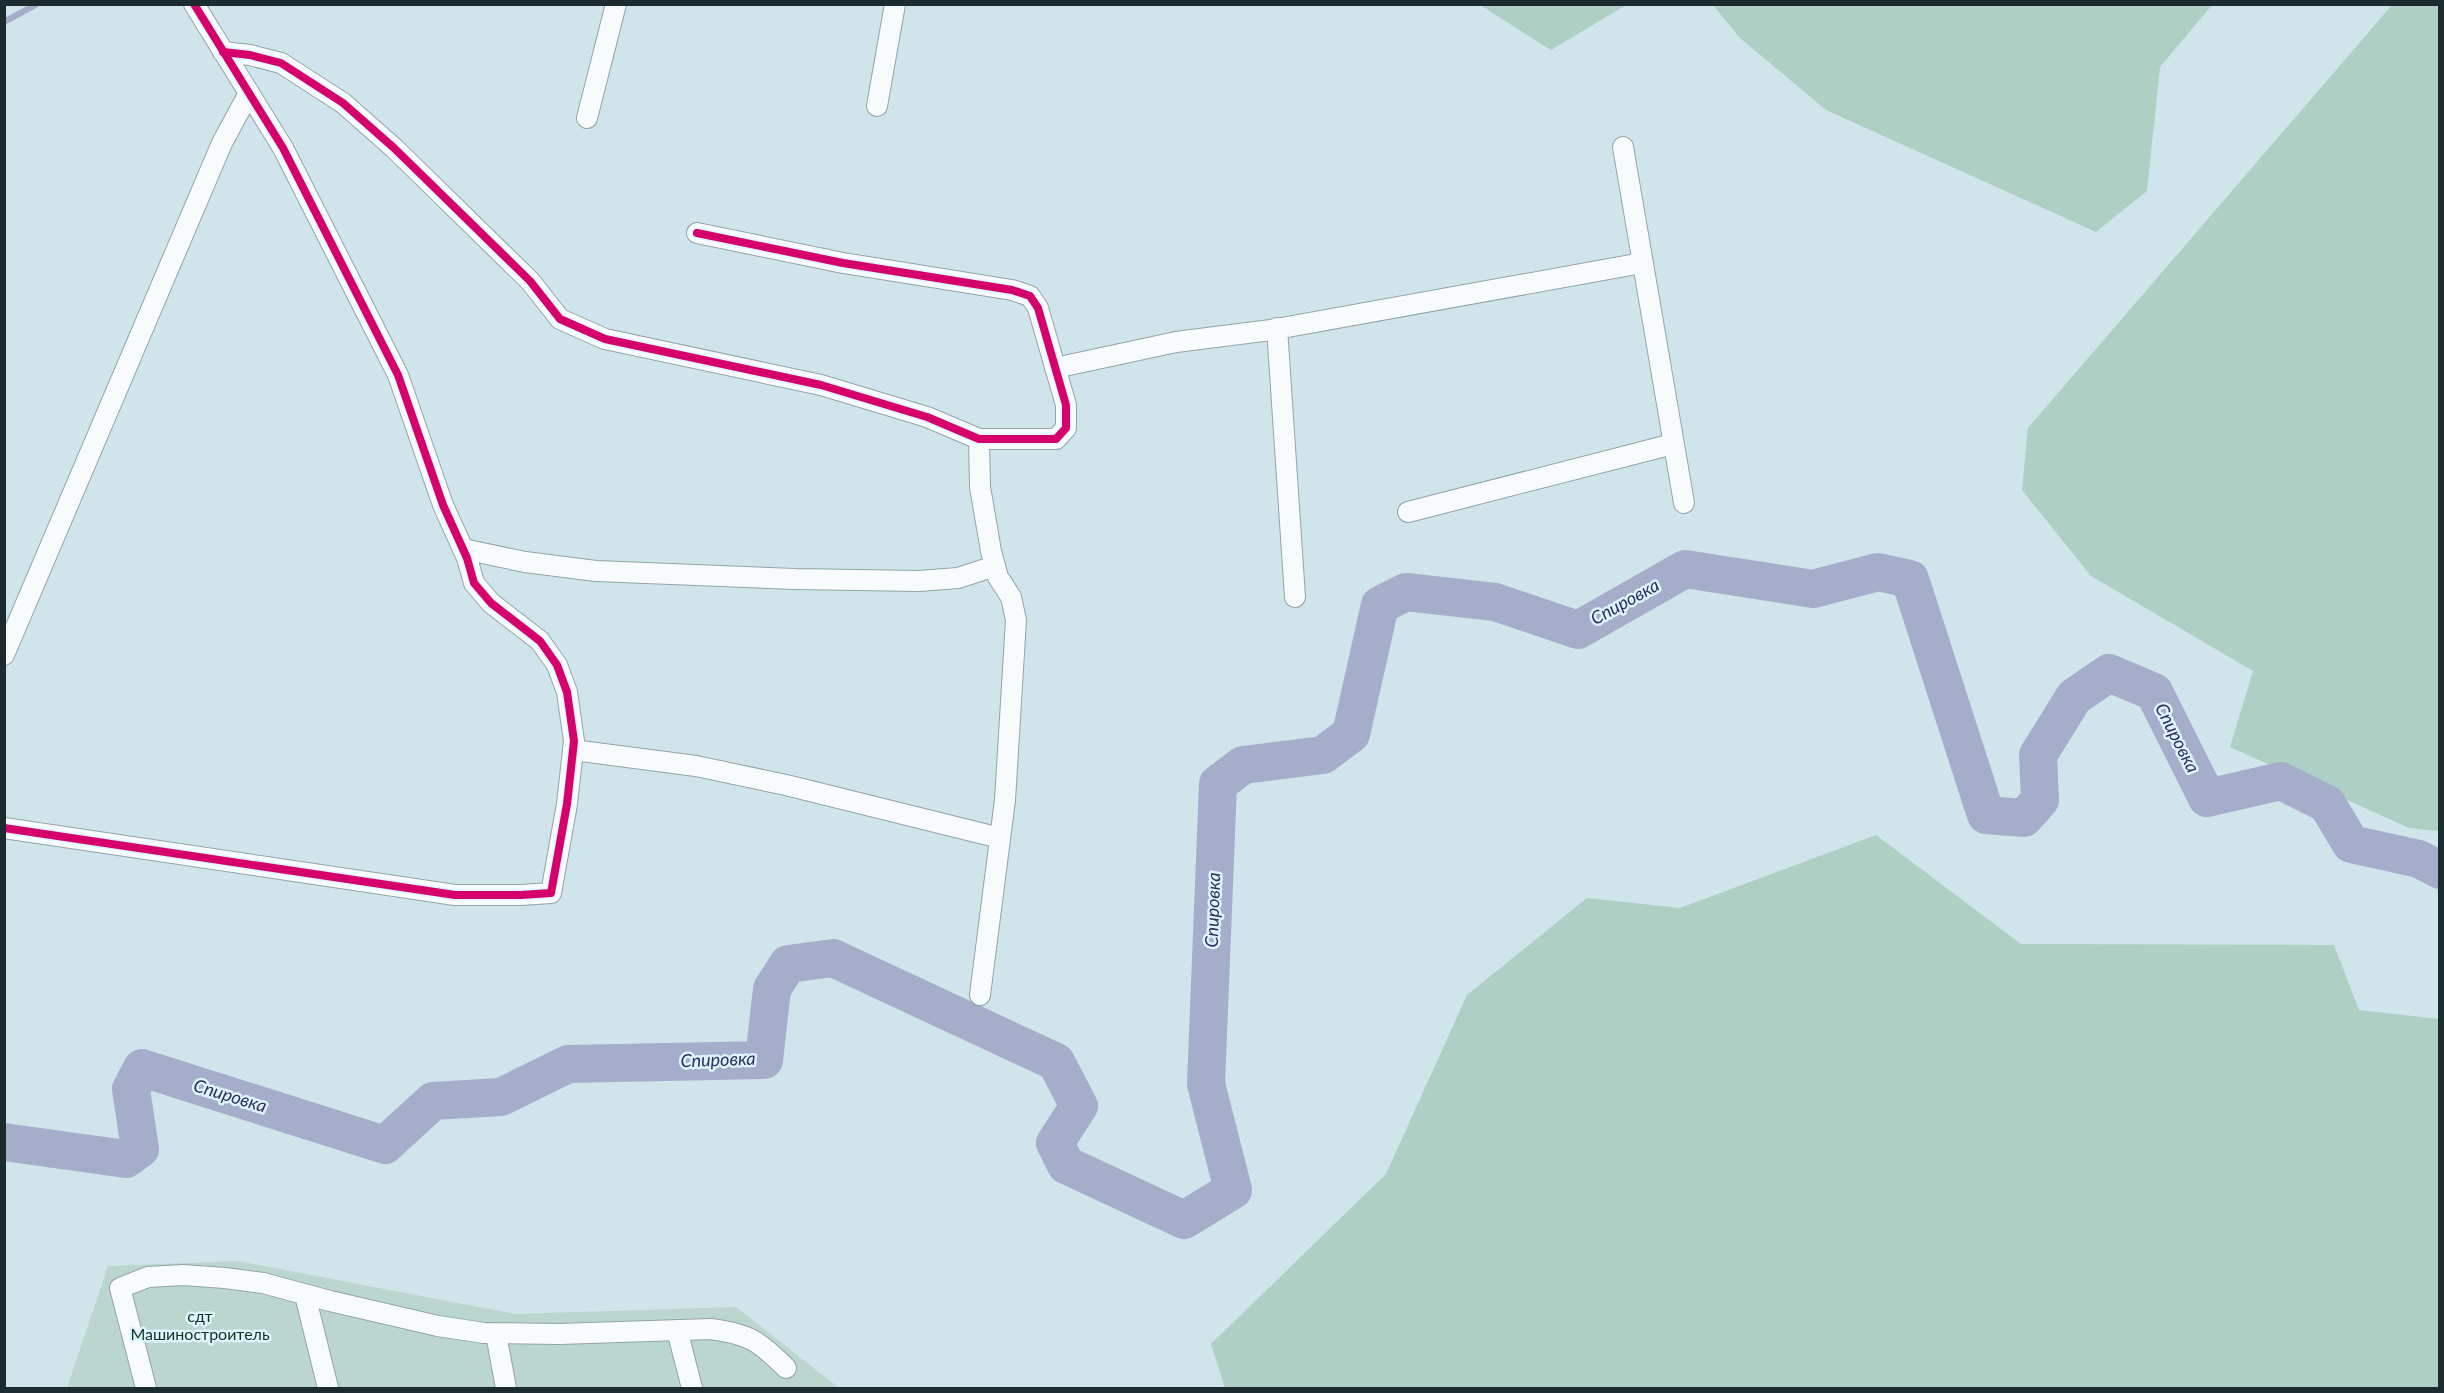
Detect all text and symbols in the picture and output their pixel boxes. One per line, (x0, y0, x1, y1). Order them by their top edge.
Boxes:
water label: Спировка (1586, 573, 1663, 629)
water label: Спировка (2151, 699, 2205, 776)
water label: Спировка (1200, 872, 1224, 948)
water label: Спировка (680, 1047, 756, 1071)
water label: Спировка (191, 1074, 269, 1117)
park label: сдт Машиностроитель (130, 1306, 270, 1343)

